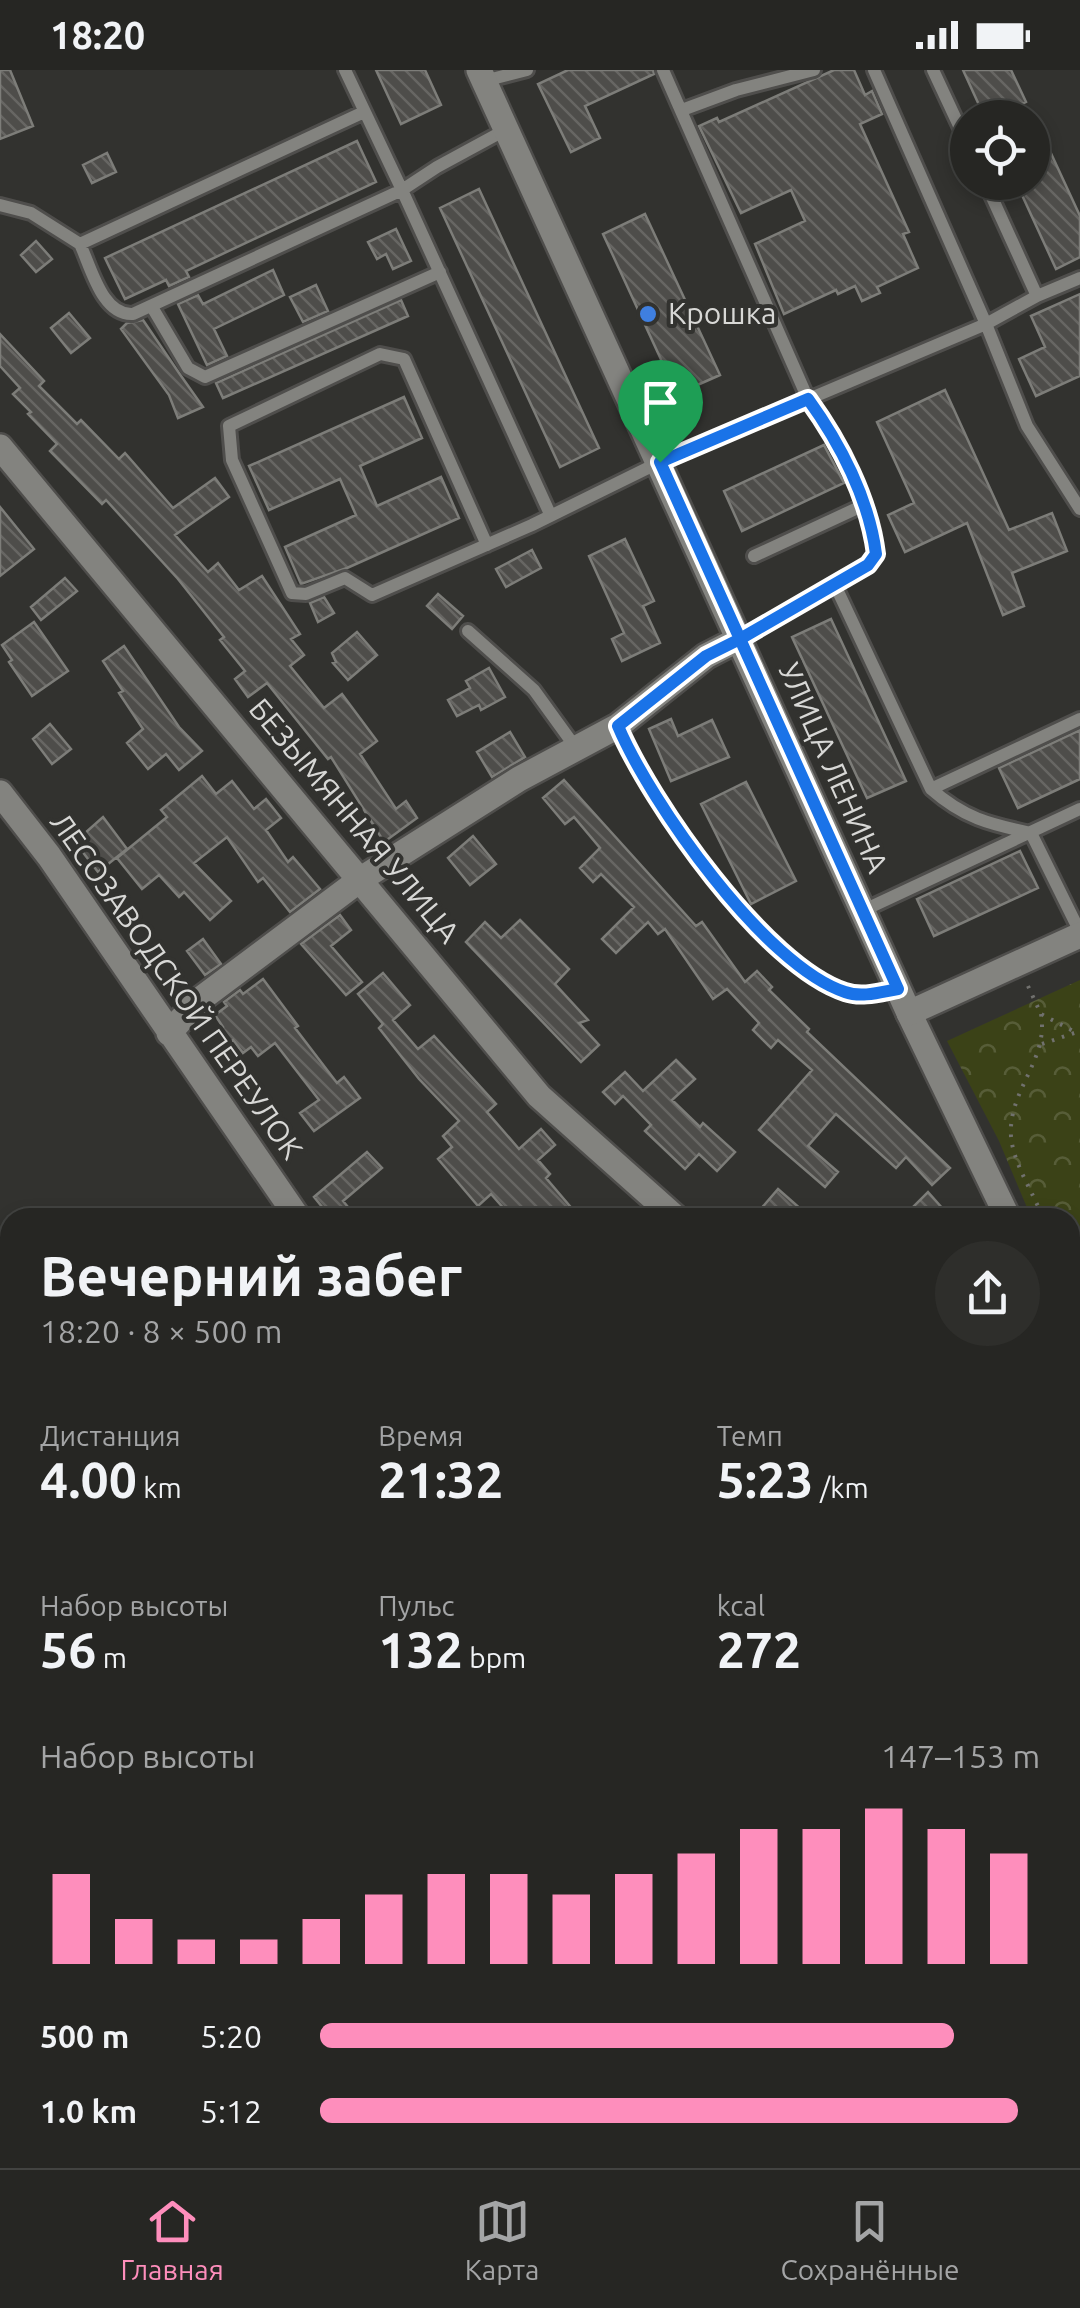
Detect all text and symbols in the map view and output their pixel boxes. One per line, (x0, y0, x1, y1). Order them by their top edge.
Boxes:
text: 18:20 (50, 14, 145, 56)
map controls (950, 100, 1050, 200)
button: locate (950, 100, 1050, 200)
place label: Крошка (668, 296, 777, 330)
marker: Крошка (637, 303, 659, 325)
pin (618, 360, 703, 463)
icon: arrive (633, 375, 688, 430)
street label: УЛИЦА ЛЕНИНА (772, 657, 896, 878)
street label: БЕЗЫМЯННАЯ УЛИЦА (243, 691, 467, 950)
street label: ЛЕСОЗАВОДСКОЙ ПЕРЕУЛОК (44, 806, 310, 1165)
button: share (935, 1241, 1040, 1346)
text: Вечерний забег (40, 1245, 462, 1306)
text: 18:20 · 8 × 500 m (40, 1313, 282, 1349)
text: Дистанция (40, 1420, 181, 1451)
text: Время (378, 1420, 463, 1451)
text: Темп (717, 1420, 783, 1451)
text: 4.00 (40, 1451, 137, 1507)
text: 21:32 (378, 1451, 503, 1507)
text: 5:23 (717, 1451, 814, 1507)
text: km (137, 1472, 182, 1503)
text: /km (814, 1472, 869, 1503)
text: Набор высоты (40, 1590, 228, 1621)
text: Пульс (378, 1590, 455, 1621)
text: kcal (717, 1590, 765, 1621)
text: 56 (40, 1621, 96, 1677)
text: 132 (378, 1621, 463, 1677)
text: 272 (717, 1621, 801, 1677)
text: m (96, 1642, 127, 1673)
text: bpm (463, 1642, 526, 1673)
text: Набор высоты (40, 1738, 255, 1774)
text: 147–153 m (881, 1738, 1040, 1774)
text: 500 m (40, 2018, 129, 2054)
text: 5:20 (200, 2018, 262, 2054)
text: 1.0 km (40, 2093, 137, 2129)
text: 5:12 (200, 2093, 262, 2129)
tab: Главная (121, 2194, 224, 2285)
tab: Карта (465, 2194, 539, 2285)
tab: Сохранённые (781, 2194, 959, 2285)

